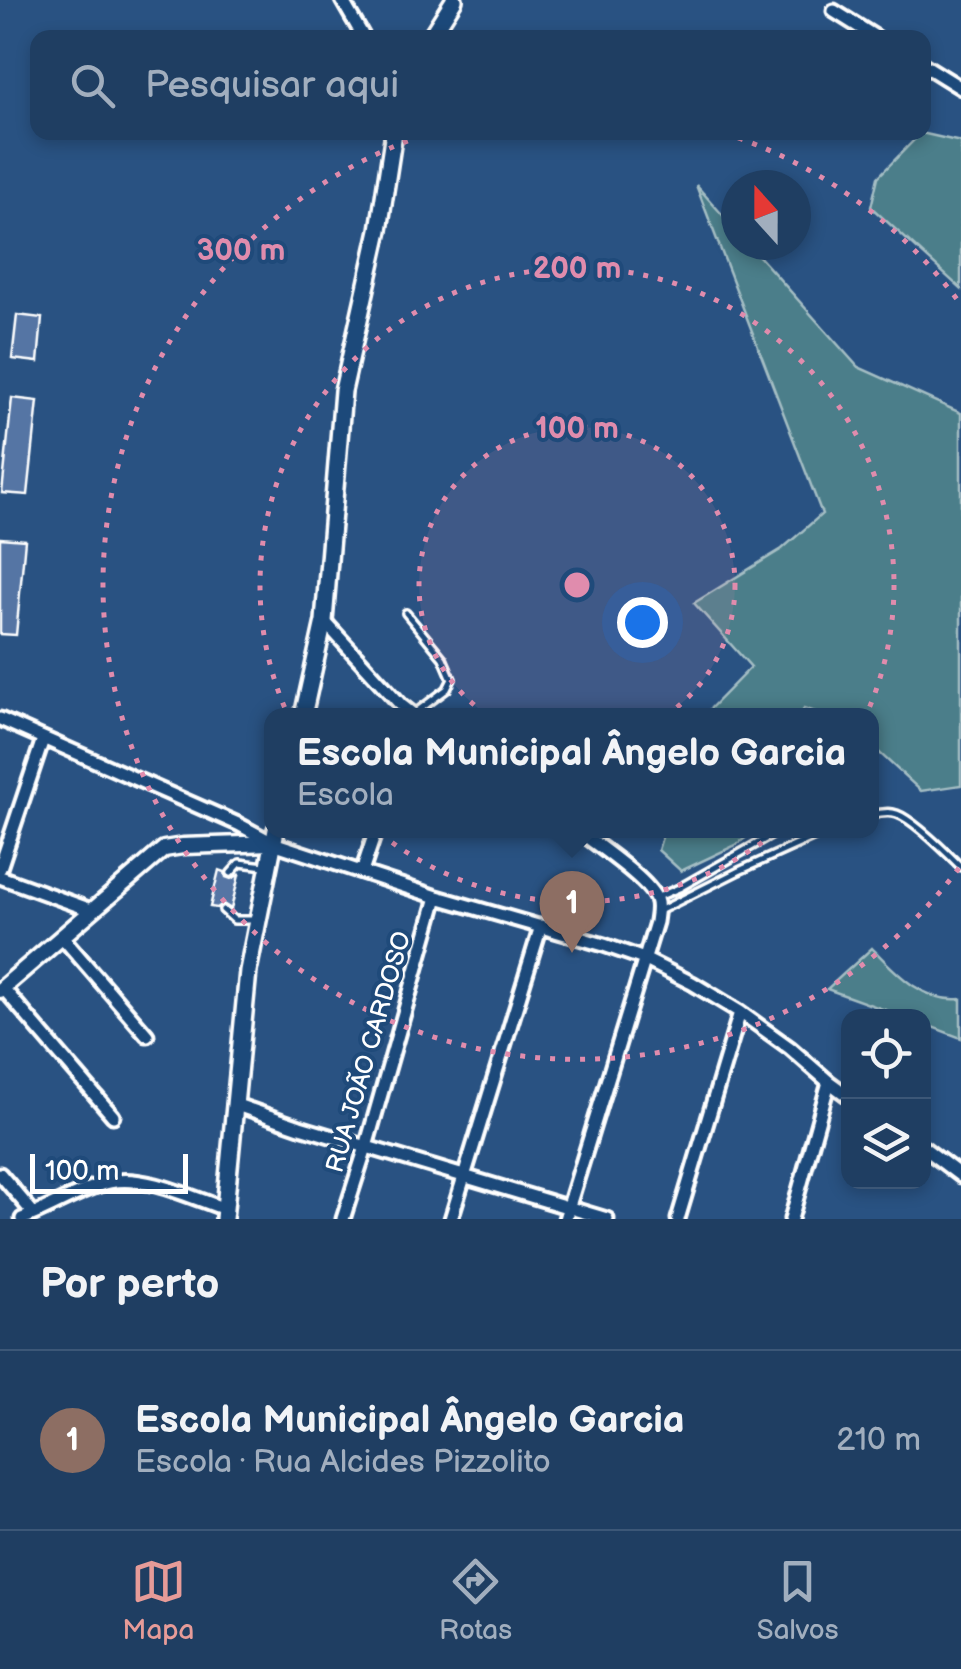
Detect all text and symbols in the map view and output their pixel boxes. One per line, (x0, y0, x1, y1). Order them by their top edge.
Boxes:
search box (30, 30, 931, 140)
icon: search (65, 58, 120, 113)
text: Pesquisar aqui (145, 63, 399, 108)
north arrow (721, 170, 811, 260)
text: 300 m (197, 233, 285, 269)
text: 200 m (533, 251, 621, 287)
text: 100 m (535, 411, 619, 447)
centre of rings (559, 567, 595, 603)
your location (617, 597, 668, 648)
popup (264, 708, 879, 838)
text: Escola Municipal Ângelo Garcia (297, 731, 846, 776)
text: Escola (297, 776, 394, 815)
pin: 1 (540, 870, 604, 953)
street label: RUA JOÃO CARDOSO (320, 928, 418, 1176)
map controls (841, 1009, 931, 1189)
button: locate (841, 1009, 931, 1099)
button: layers (841, 1099, 931, 1189)
scale bar (30, 1149, 188, 1194)
text: 100 m (45, 1155, 119, 1188)
text: Por perto (40, 1259, 219, 1310)
text: Escola Municipal Ângelo Garcia (135, 1398, 685, 1443)
text: 1 (66, 1421, 79, 1460)
text: 210 m (836, 1421, 921, 1460)
text: Escola · Rua Alcides Pizzolito (135, 1443, 551, 1482)
tab: Mapa (122, 1554, 194, 1647)
tab: Rotas (439, 1554, 512, 1647)
tab: Salvos (757, 1554, 839, 1647)

